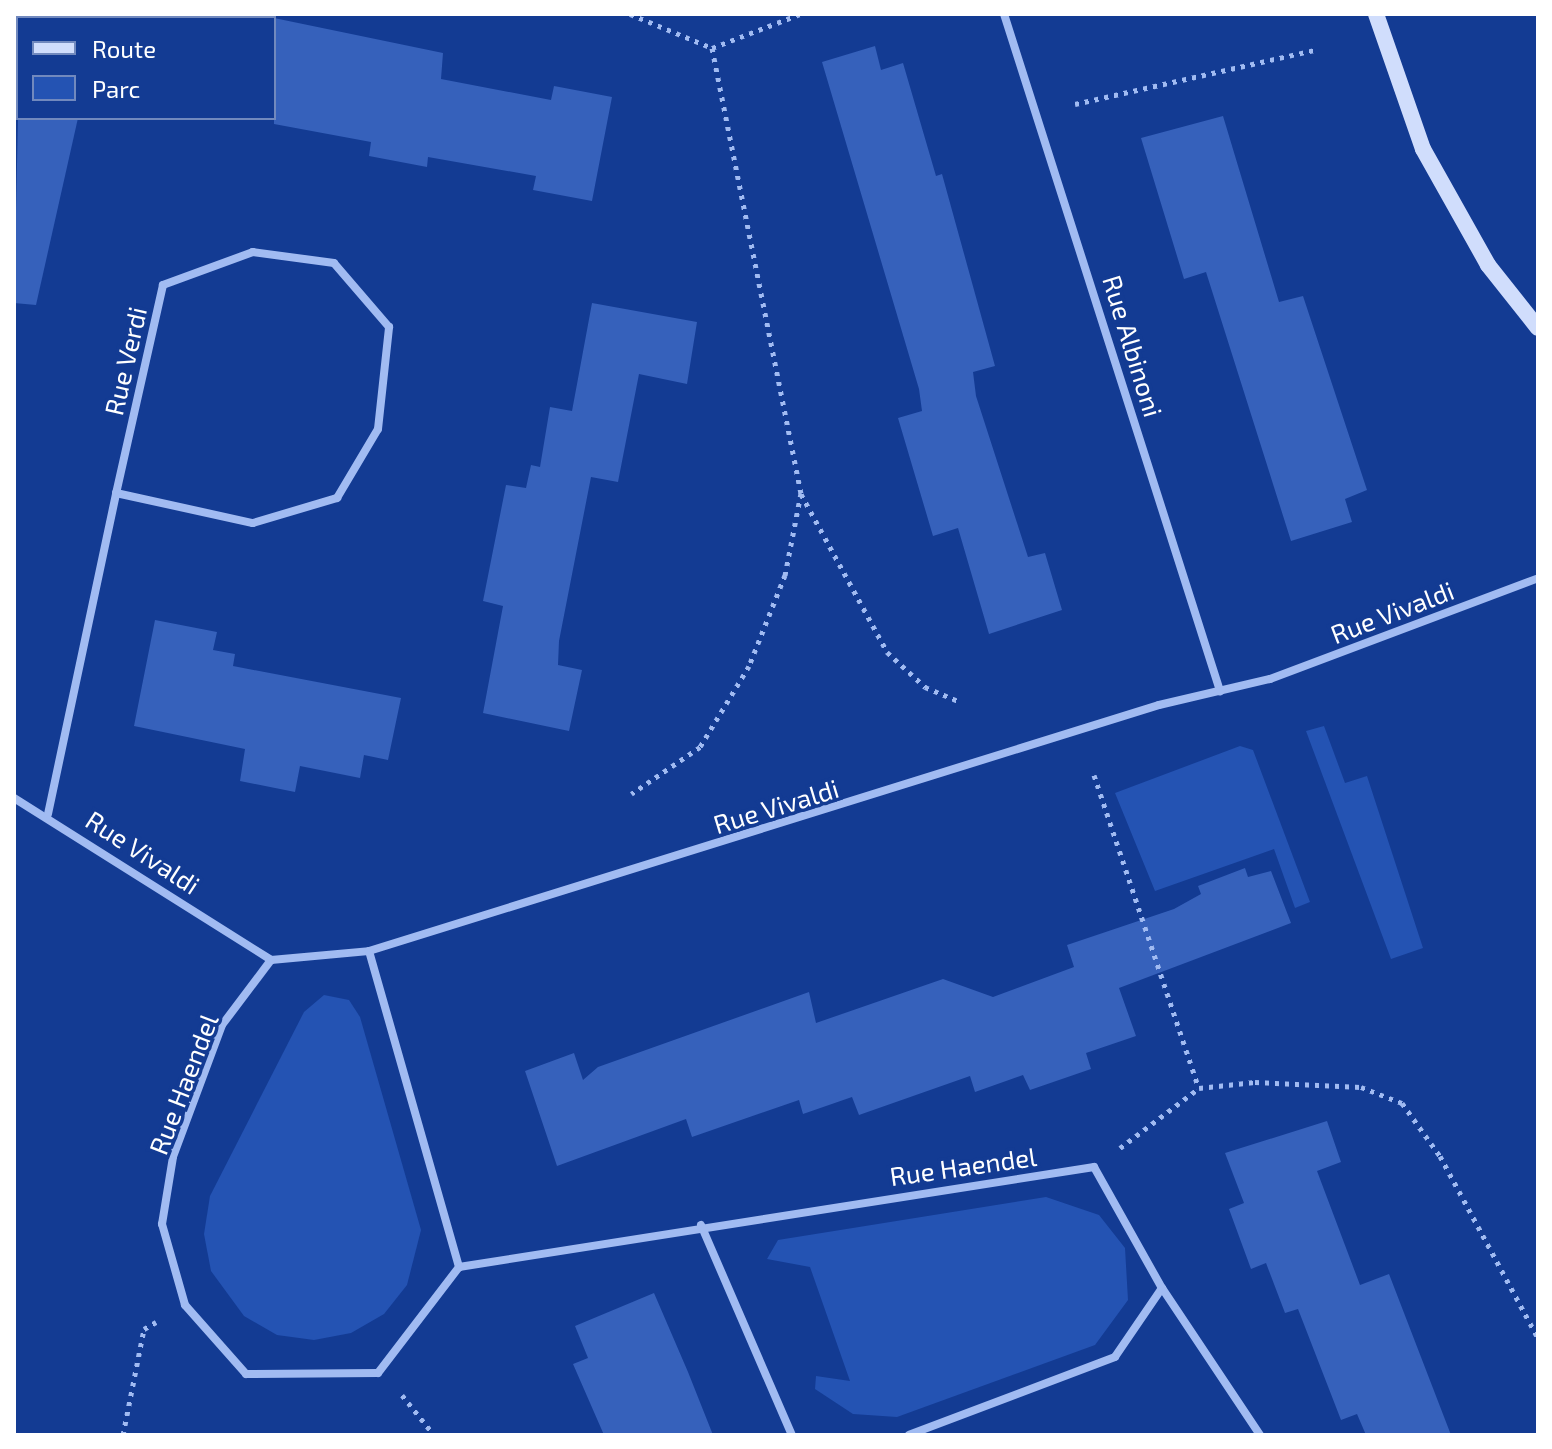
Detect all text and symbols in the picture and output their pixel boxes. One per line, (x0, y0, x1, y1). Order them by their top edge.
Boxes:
legend (16, 16, 276, 120)
text: Route (92, 34, 156, 63)
text: Parc (92, 74, 140, 103)
street label: Rue Albinoni (1097, 271, 1169, 421)
street label: Rue Verdi (97, 303, 153, 419)
street label: Rue Vivaldi (1326, 574, 1458, 650)
street label: Rue Vivaldi (709, 772, 843, 840)
street label: Rue Vivaldi (80, 804, 206, 900)
street label: Rue Haendel (142, 1009, 224, 1159)
street label: Rue Haendel (888, 1140, 1038, 1192)

